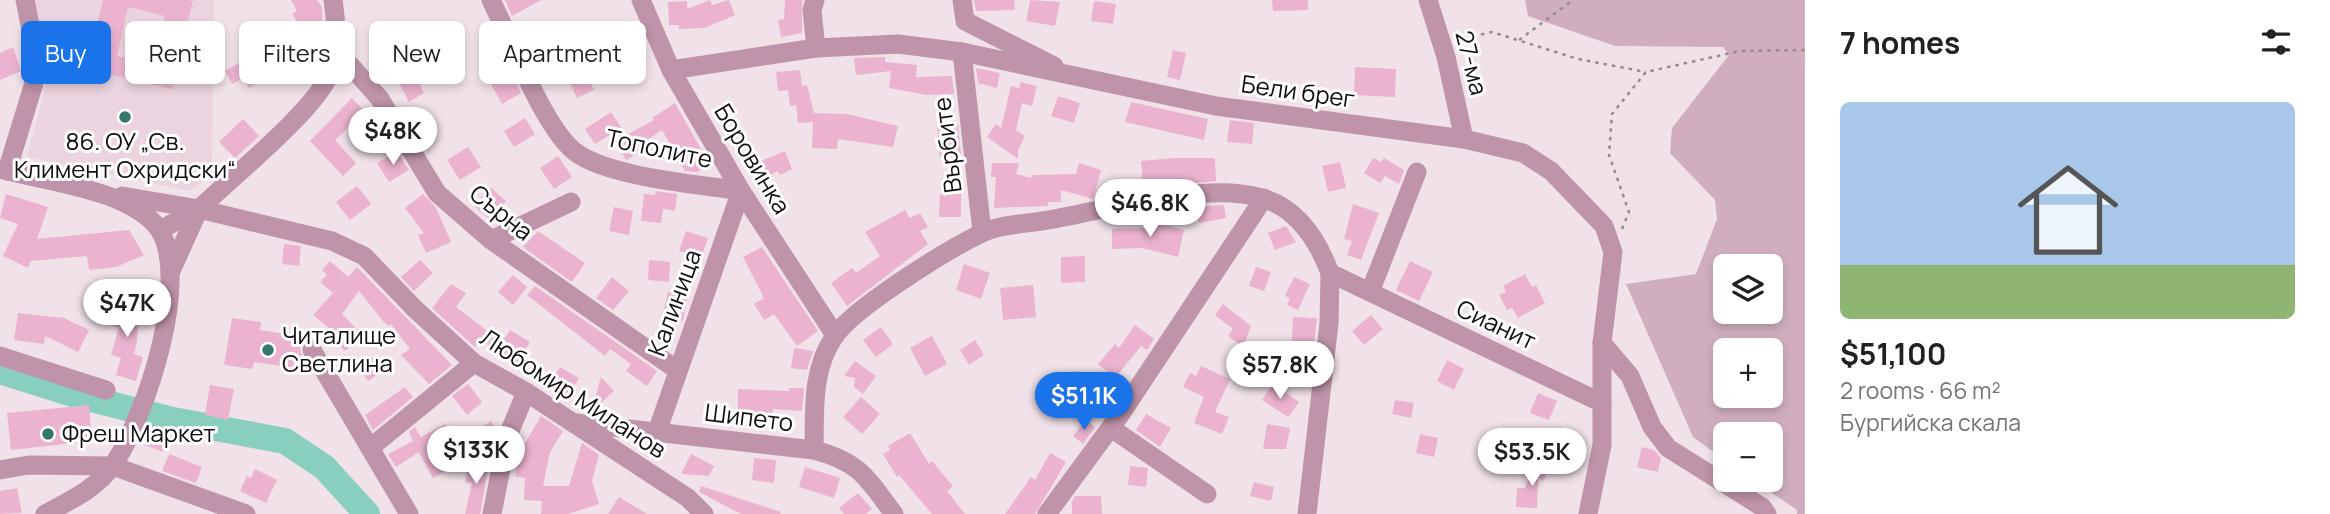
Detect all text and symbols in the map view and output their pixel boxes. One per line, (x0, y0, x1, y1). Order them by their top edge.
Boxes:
chip: Buy (21, 21, 111, 84)
chip: Rent (125, 21, 225, 84)
chip: Filters (239, 21, 355, 84)
chip: New (369, 21, 465, 84)
chip: Apartment (479, 21, 646, 84)
text: 7 homes (1840, 22, 1960, 63)
icon: filters (2257, 23, 2295, 61)
street label: 27-ма (1449, 27, 1496, 98)
street label: Бели брег (1239, 66, 1357, 115)
street label: Върбите (924, 95, 969, 195)
street label: Боровинка (707, 97, 799, 219)
pin: $48K (352, 108, 434, 167)
marker: 86. ОУ „Св. Климент Охридски“ (117, 109, 133, 125)
text: $48K (364, 114, 422, 146)
street label: Тополите (603, 120, 716, 175)
place label: 86. ОУ „Св. Климент Охридски“ (14, 124, 236, 185)
icon: home (2005, 147, 2131, 273)
street label: Сърна (463, 176, 540, 247)
pin: $46.8K (1093, 180, 1207, 239)
text: $46.8K (1111, 186, 1189, 218)
street label: Калиница (639, 245, 708, 360)
map controls (1713, 254, 1783, 492)
button: layers (1713, 254, 1783, 324)
pin: $47K (86, 280, 168, 339)
text: $47K (99, 286, 155, 318)
street label: Сианит (1452, 291, 1542, 356)
place label: Читалище Светлина (282, 318, 396, 379)
street label: Любомир Миланов (474, 320, 673, 465)
text: $51,100 (1840, 333, 1947, 374)
button: + (1713, 338, 1783, 408)
marker: Читалище Светлина (260, 342, 276, 358)
pin: $57.8K (1223, 342, 1337, 401)
text: $57.8K (1242, 348, 1318, 380)
pin: $51.1K (1027, 372, 1141, 432)
text: 2 rooms · 66 m² (1840, 374, 2001, 406)
text: $51.1K (1051, 379, 1117, 411)
street label: Шипето (703, 395, 795, 438)
text: Бургийска скала (1840, 406, 2021, 438)
place label: Фреш Маркет (62, 416, 215, 449)
button: − (1713, 422, 1783, 492)
marker: Фреш Маркет (40, 426, 56, 442)
pin: $133K (427, 426, 525, 486)
pin: $53.5K (1475, 428, 1589, 488)
text: $133K (443, 433, 509, 465)
text: $53.5K (1494, 435, 1570, 467)

